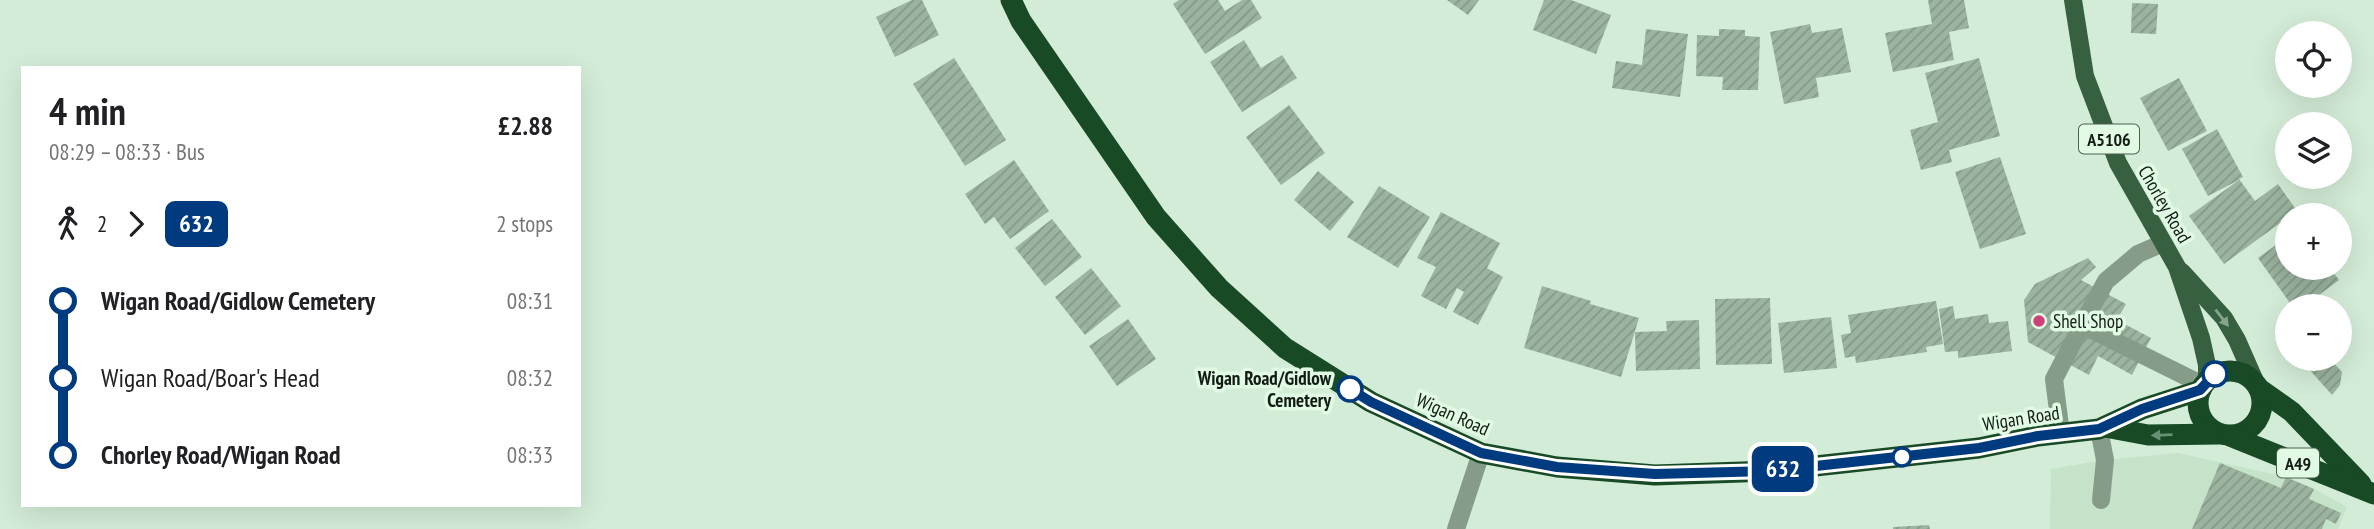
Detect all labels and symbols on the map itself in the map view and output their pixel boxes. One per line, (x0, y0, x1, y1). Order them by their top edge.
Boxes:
road number: A5106 (2079, 124, 2139, 154)
street label: Chorley Road (2133, 161, 2197, 247)
one-way arrow (2215, 308, 2230, 326)
place label: Shell Shop (2053, 309, 2123, 333)
marker: Shell Shop (2031, 313, 2047, 329)
unlabelled marker (2202, 361, 2228, 387)
place label: Wigan Road/Gidlow Cemetery (1197, 366, 1332, 412)
marker: Wigan Road/Gidlow Cemetery (1337, 376, 1363, 402)
street label: Wigan Road (1413, 387, 1493, 441)
street label: Wigan Road (1981, 400, 2061, 436)
one-way arrow (2150, 429, 2172, 440)
line badge: 632 (1743, 446, 1823, 492)
unlabelled marker (1892, 447, 1912, 467)
road number: A49 (2277, 448, 2319, 477)

